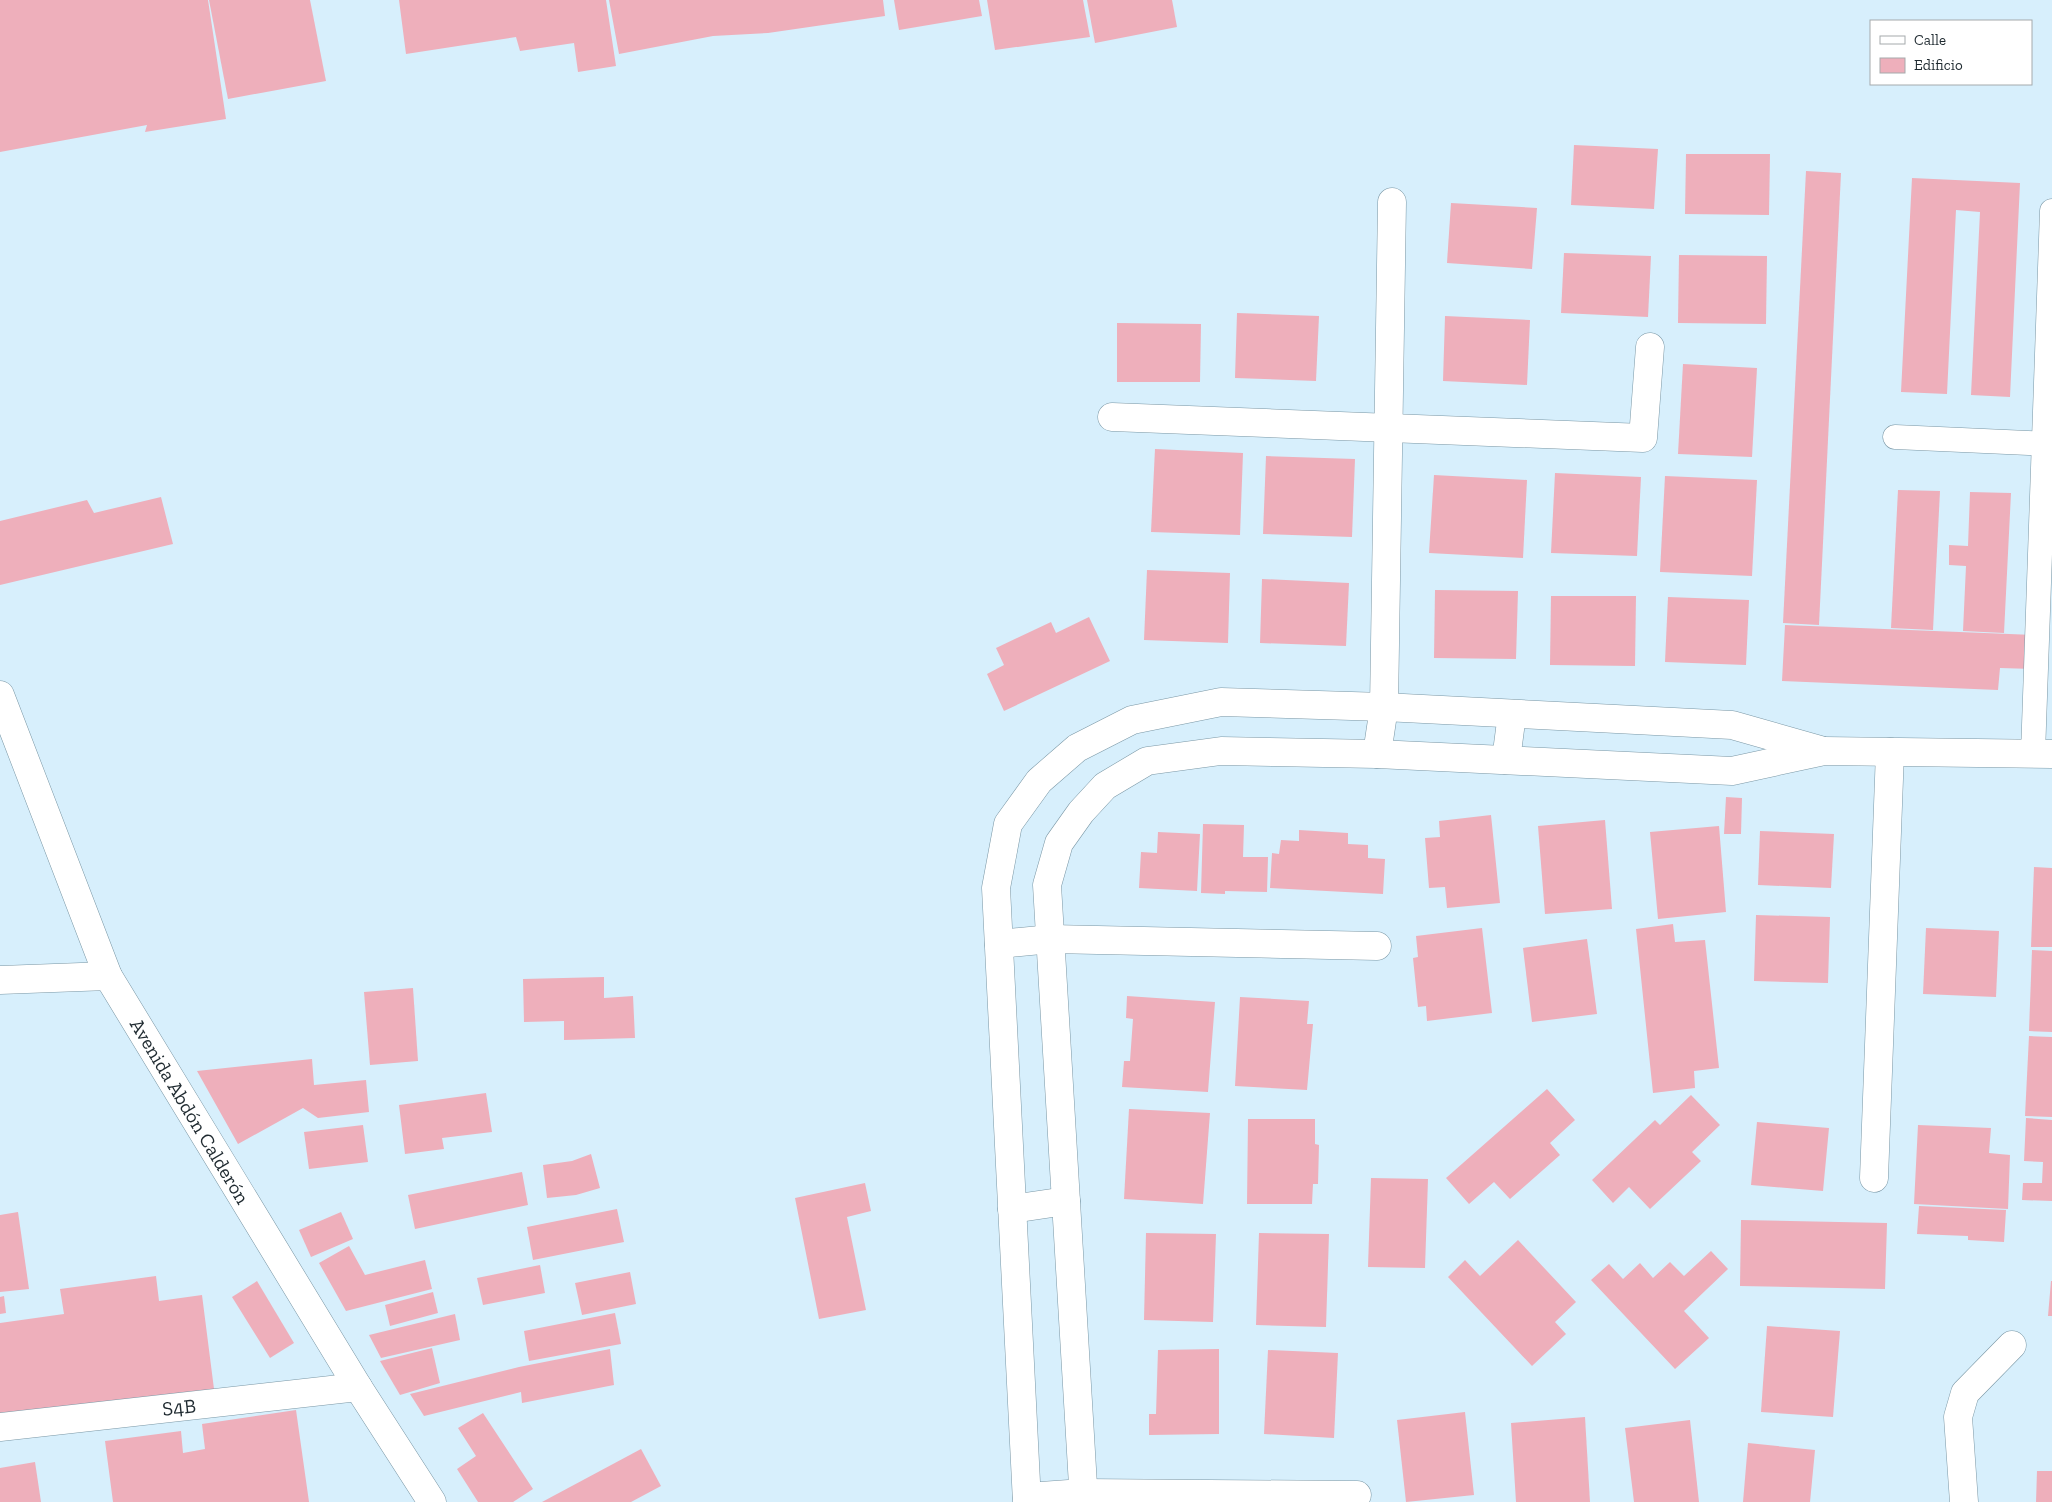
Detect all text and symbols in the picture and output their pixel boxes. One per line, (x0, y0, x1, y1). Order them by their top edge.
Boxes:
legend (1870, 20, 2032, 85)
text: Calle (1914, 31, 1946, 49)
text: Edificio (1914, 56, 1963, 74)
street label: Avenida Abdón Calderón (125, 1014, 255, 1209)
street label: S4B (161, 1393, 197, 1421)

